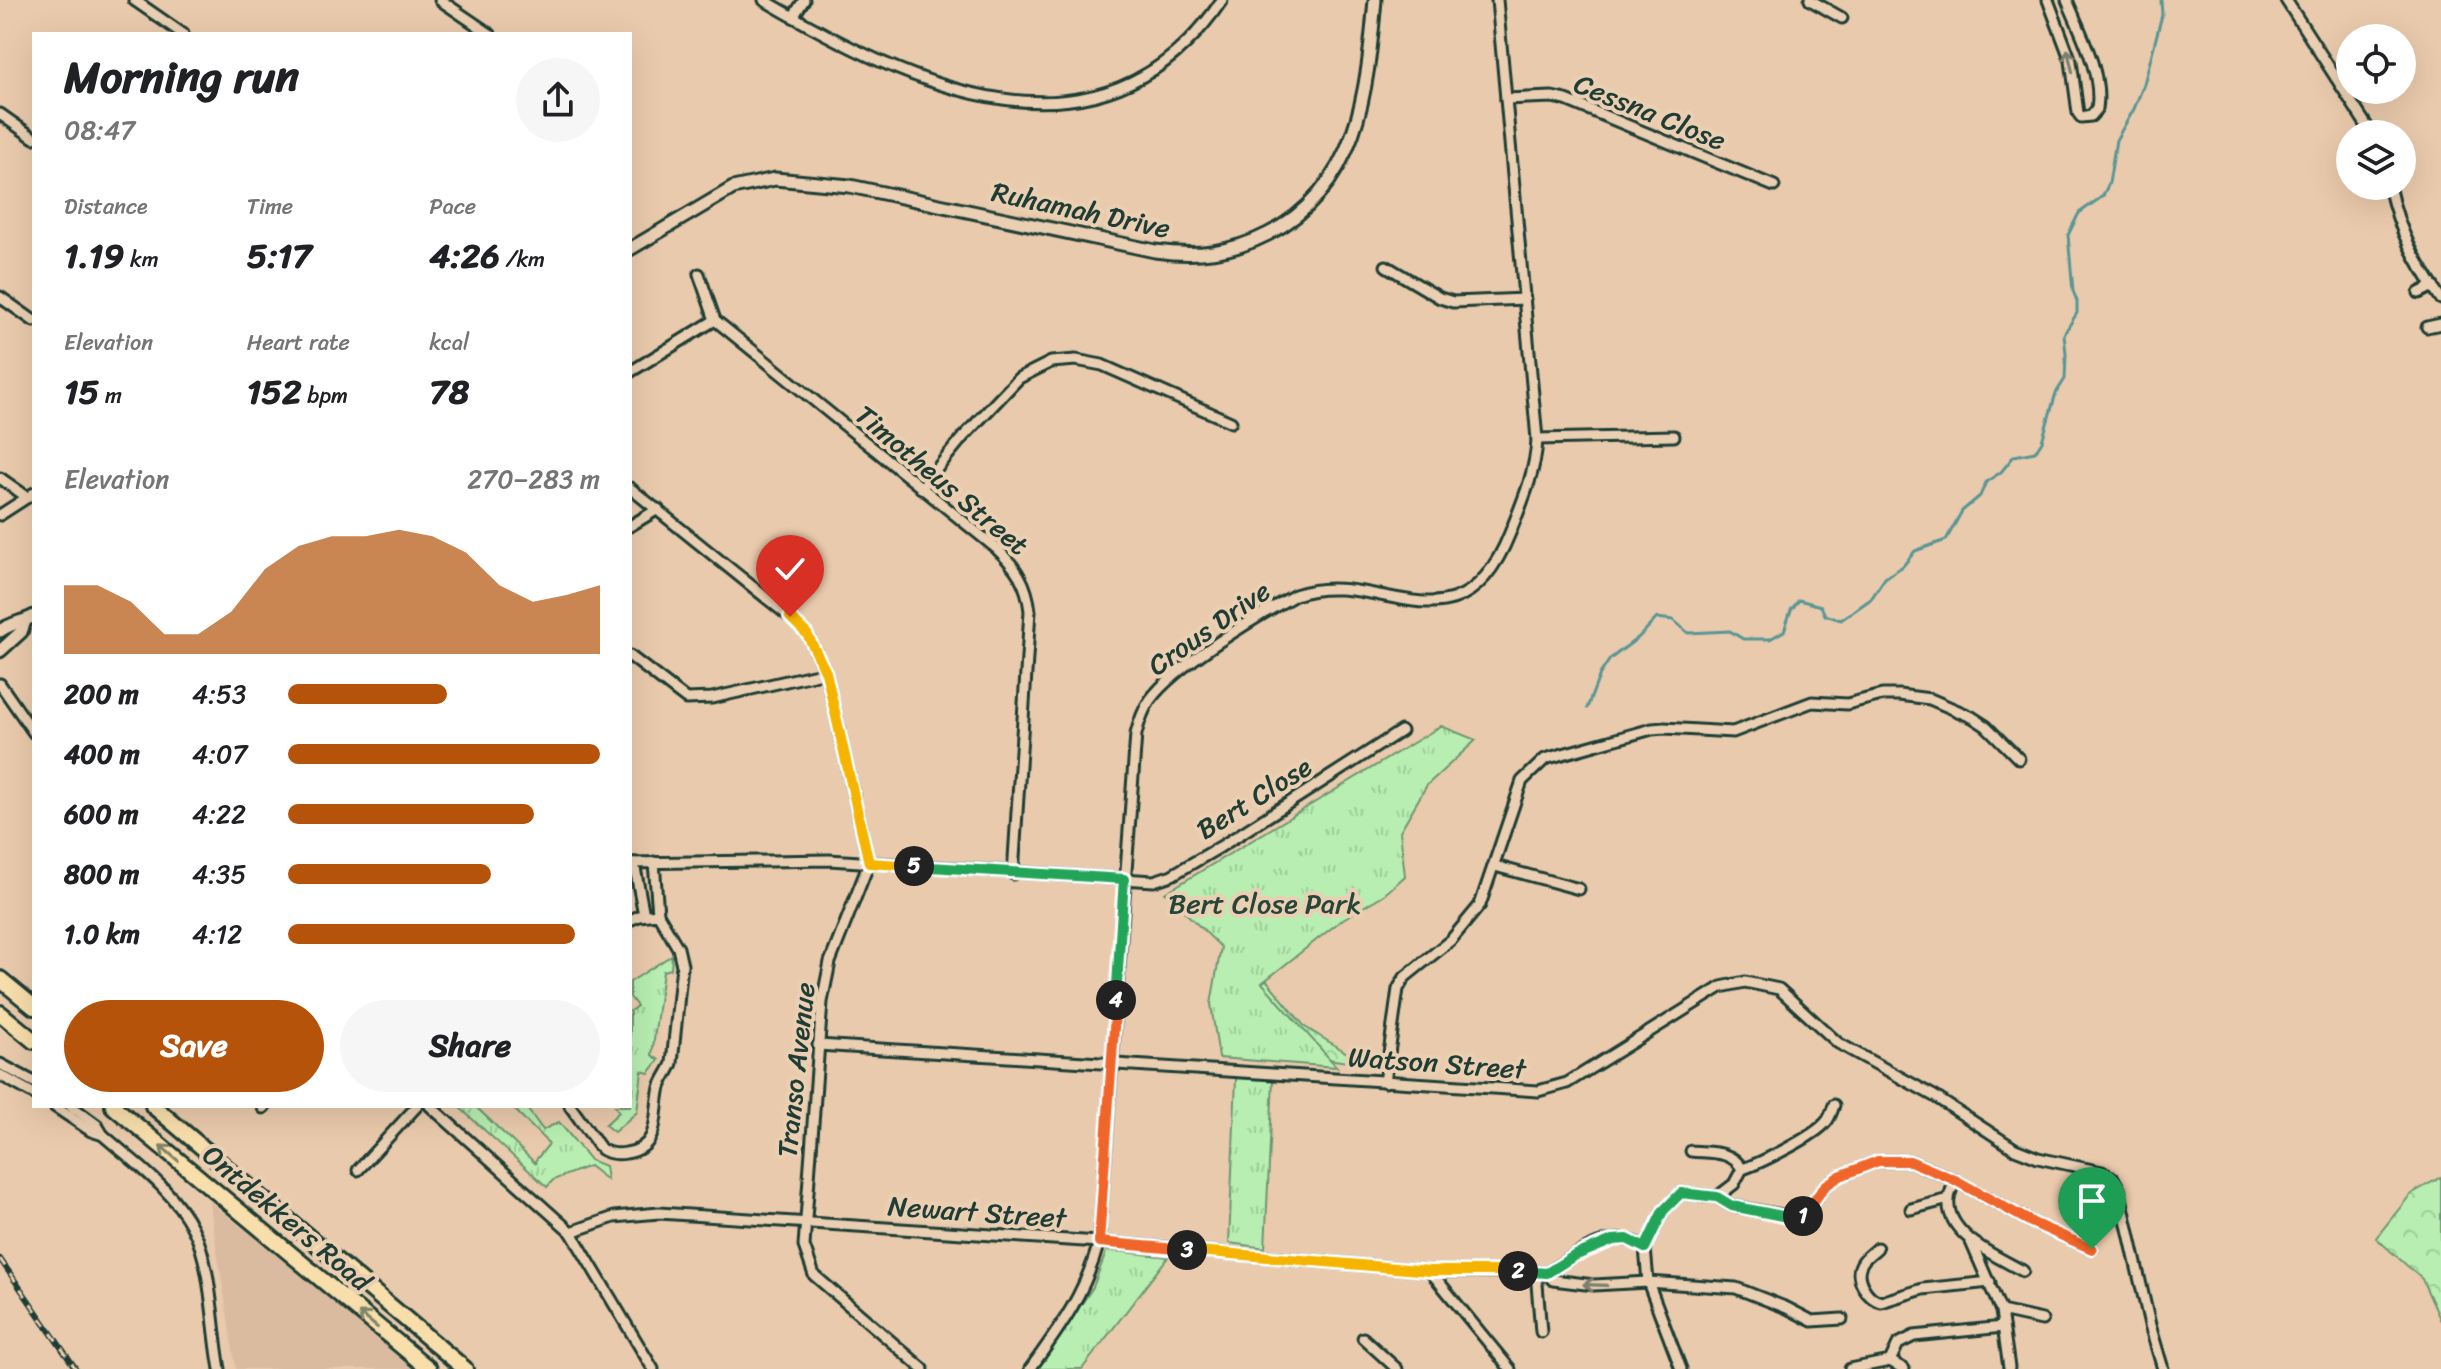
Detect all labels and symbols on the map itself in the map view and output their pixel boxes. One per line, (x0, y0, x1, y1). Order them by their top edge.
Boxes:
one-way arrow (2062, 48, 2077, 74)
street label: Cessna Close (1566, 59, 1734, 165)
street label: Ruhamah Drive (987, 167, 1175, 253)
street label: Timotheus Street (844, 392, 1040, 568)
pin (756, 535, 824, 617)
street label: Crous Drive (1137, 567, 1281, 689)
street label: Bert Close (1186, 743, 1322, 853)
pin: 5 (894, 846, 934, 886)
park label: Bert Close Park (1169, 879, 1361, 928)
street label: Transo Avenue (762, 980, 830, 1160)
pin: 4 (1096, 980, 1136, 1020)
street label: Watson Street (1347, 1032, 1529, 1094)
street label: Ontdekkers Road (191, 1132, 385, 1306)
one-way arrow (159, 1144, 180, 1162)
pin (2058, 1167, 2126, 1249)
street label: Newart Street (886, 1181, 1070, 1243)
pin: 1 (1783, 1196, 1823, 1236)
pin: 3 (1167, 1230, 1207, 1270)
pin: 2 (1498, 1251, 1538, 1291)
one-way arrow (1582, 1277, 1609, 1292)
one-way arrow (358, 1311, 379, 1328)

